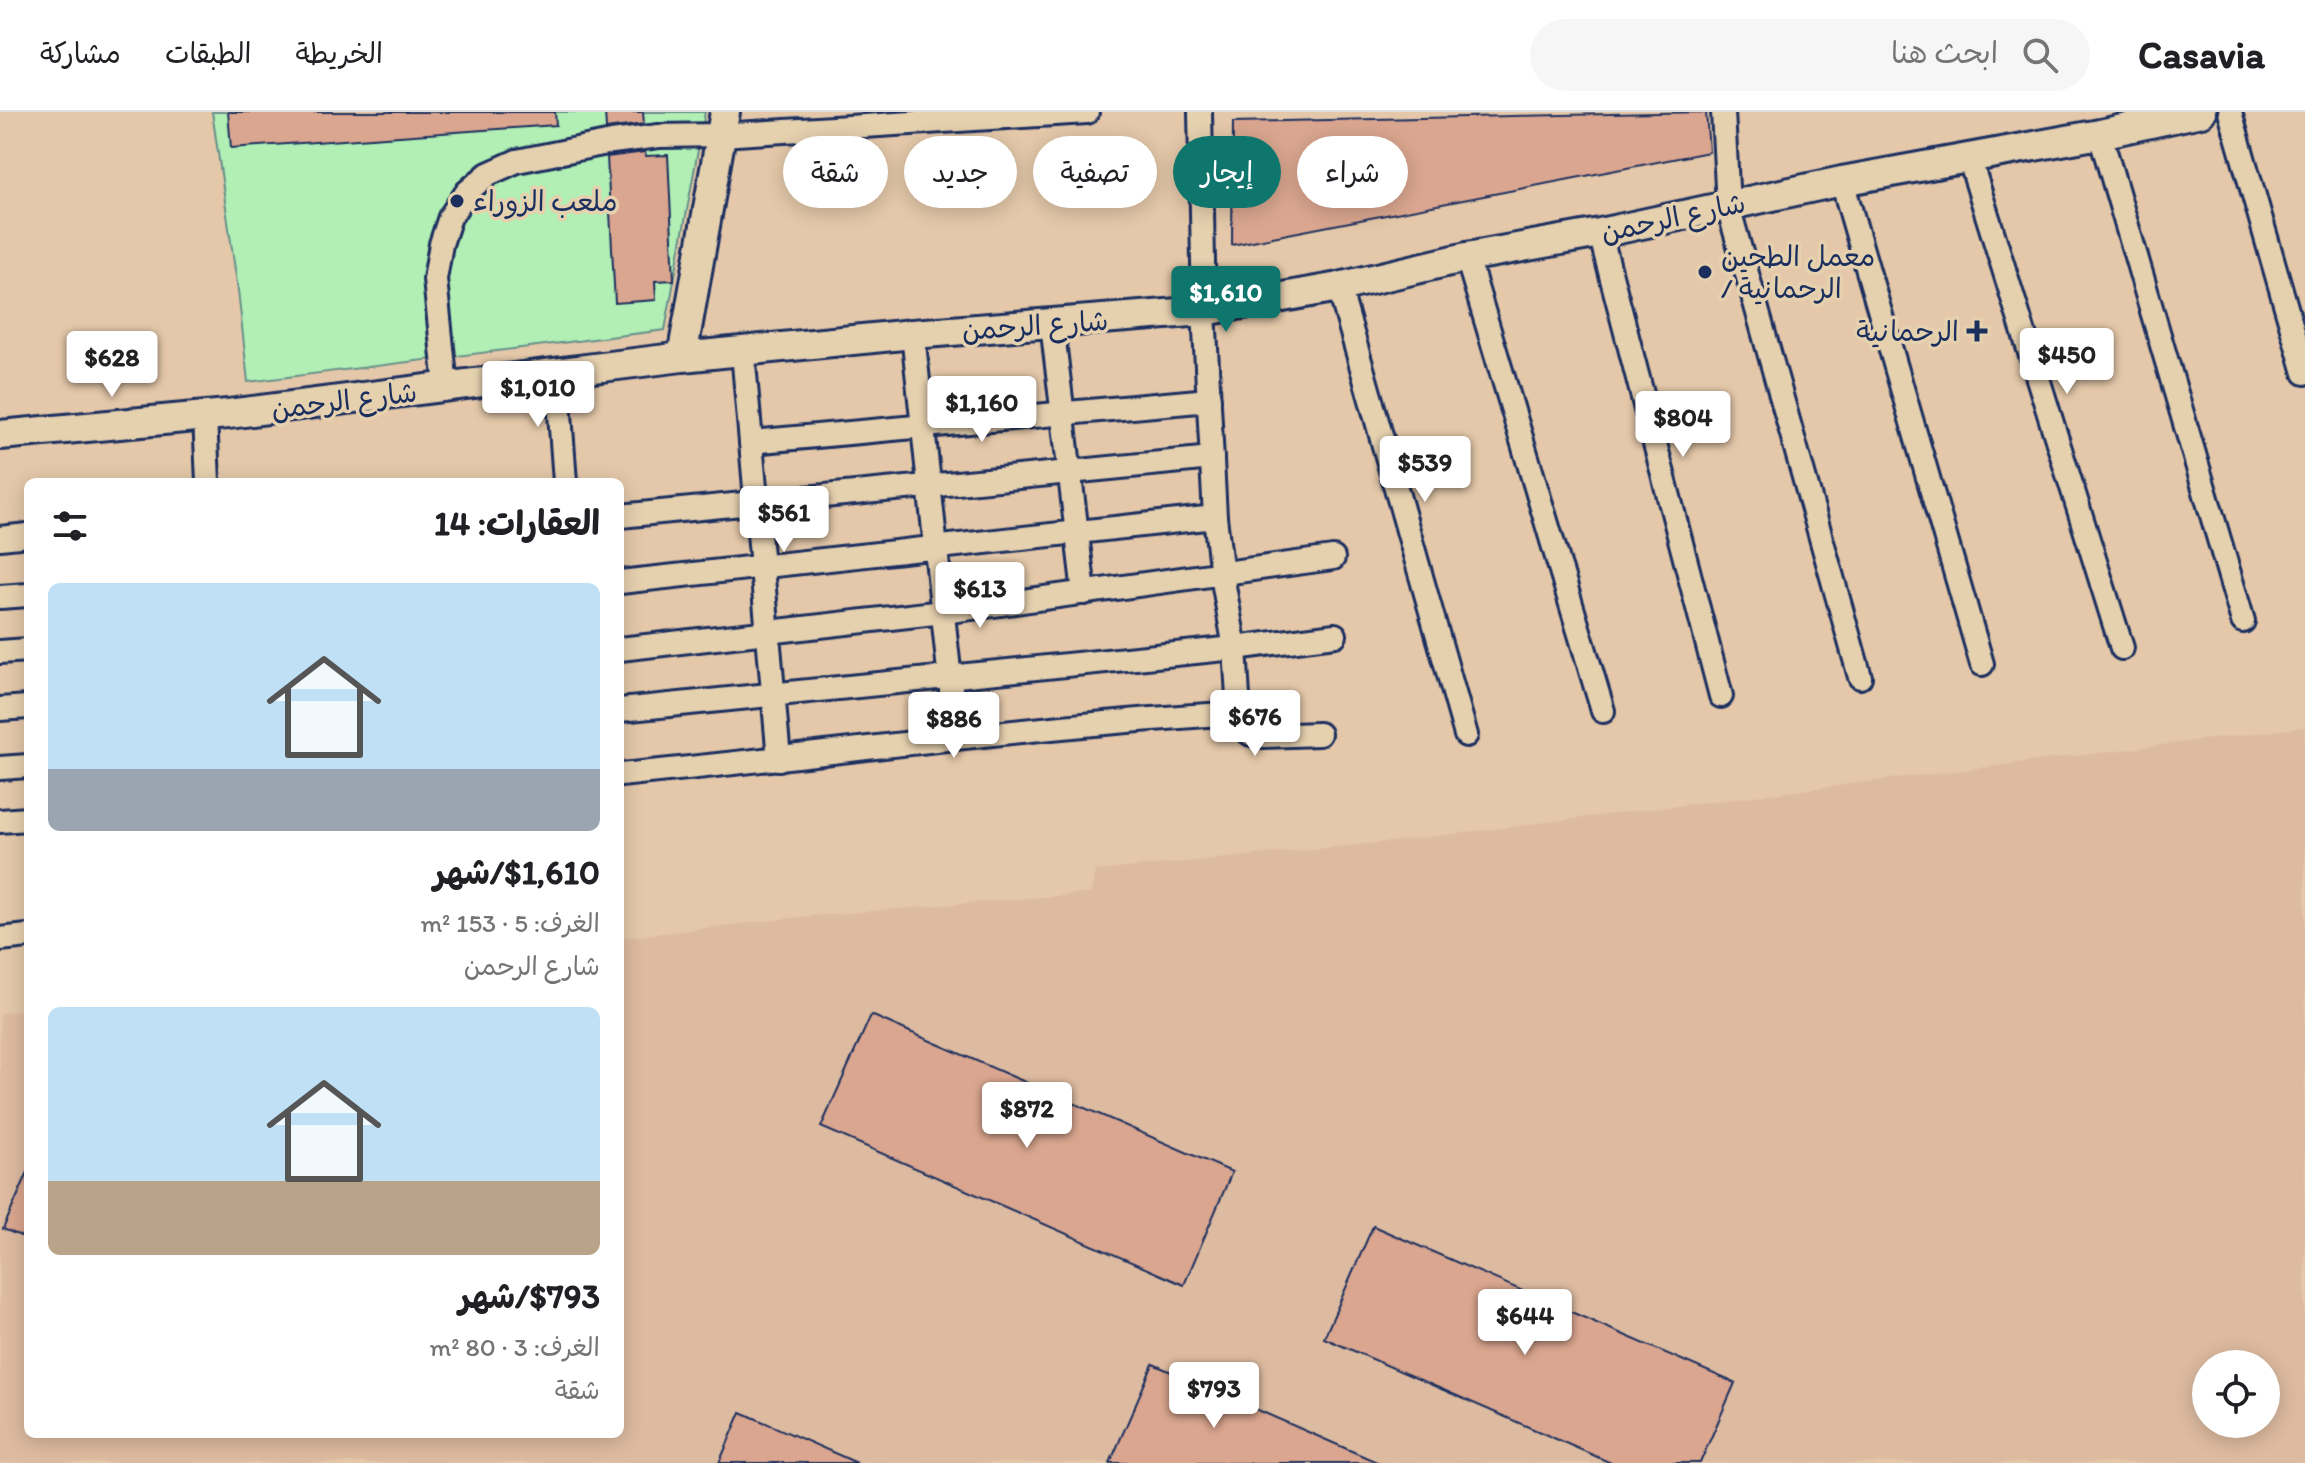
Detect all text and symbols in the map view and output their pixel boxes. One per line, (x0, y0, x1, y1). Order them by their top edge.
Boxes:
search box (1530, 19, 2090, 91)
text: Casavia (2138, 32, 2265, 78)
icon: search (2018, 33, 2062, 77)
text: ابحث هنا (1891, 34, 1998, 71)
text: مشاركة (40, 36, 121, 70)
text: الطبقات (165, 36, 251, 70)
text: الخريطة (295, 36, 383, 70)
chip: شقة (783, 136, 888, 208)
chip: جديد (904, 136, 1017, 208)
chip: تصفية (1033, 136, 1157, 208)
chip: إيجار (1173, 136, 1281, 208)
chip: شراء (1297, 136, 1408, 208)
place label: ملعب الزوراء (473, 184, 618, 219)
street label: شارع الرحمن (1598, 185, 1749, 252)
marker: ملعب الزوراء (448, 192, 466, 210)
place label: معمل الطحين / الرحمانية (1721, 239, 1875, 305)
marker: معمل الطحين / الرحمانية (1696, 263, 1714, 281)
pin: $1,610 (1161, 266, 1291, 334)
text: $1,610 (1189, 276, 1263, 308)
street label: شارع الرحمن (961, 303, 1110, 350)
place label: الرحمانية (1856, 314, 1959, 348)
marker: الرحمانية (1966, 320, 1988, 342)
pin: $450 (2020, 328, 2114, 396)
pin: $628 (65, 331, 159, 399)
text: $450 (2038, 338, 2096, 370)
text: $628 (85, 341, 139, 373)
pin: $1,010 (473, 361, 603, 429)
text: $1,010 (500, 371, 576, 403)
street label: شارع الرحمن (269, 374, 419, 429)
pin: $1,160 (917, 376, 1047, 444)
text: $1,160 (945, 386, 1019, 418)
pin: $804 (1636, 391, 1730, 459)
text: $804 (1653, 401, 1713, 433)
pin: $539 (1378, 436, 1472, 504)
text: $539 (1398, 446, 1452, 478)
pin: $561 (737, 486, 831, 554)
text: $561 (758, 496, 810, 528)
text: العقارات: 14 (434, 503, 600, 544)
icon: filters (48, 504, 92, 548)
pin: $613 (933, 562, 1027, 630)
text: $613 (953, 572, 1007, 604)
icon: home (252, 635, 396, 779)
pin: $676 (1208, 690, 1302, 758)
pin: $886 (907, 692, 1001, 760)
text: $676 (1228, 700, 1282, 732)
text: $886 (926, 702, 982, 734)
text: $1,610/شهر (433, 852, 600, 893)
text: الغرف: 5 · 153 m² (420, 907, 600, 939)
text: شارع الرحمن (464, 950, 600, 982)
icon: home (252, 1059, 396, 1203)
pin: $872 (980, 1082, 1074, 1150)
text: $872 (1000, 1092, 1054, 1124)
text: $793/شهر (459, 1276, 600, 1317)
pin: $644 (1478, 1289, 1572, 1357)
text: $644 (1496, 1299, 1554, 1331)
text: الغرف: 3 · 80 m² (430, 1331, 600, 1363)
map controls (2192, 1350, 2280, 1438)
button: locate (2192, 1350, 2280, 1438)
pin: $793 (1167, 1362, 1261, 1430)
text: $793 (1187, 1372, 1241, 1404)
text: شقة (555, 1374, 600, 1406)

